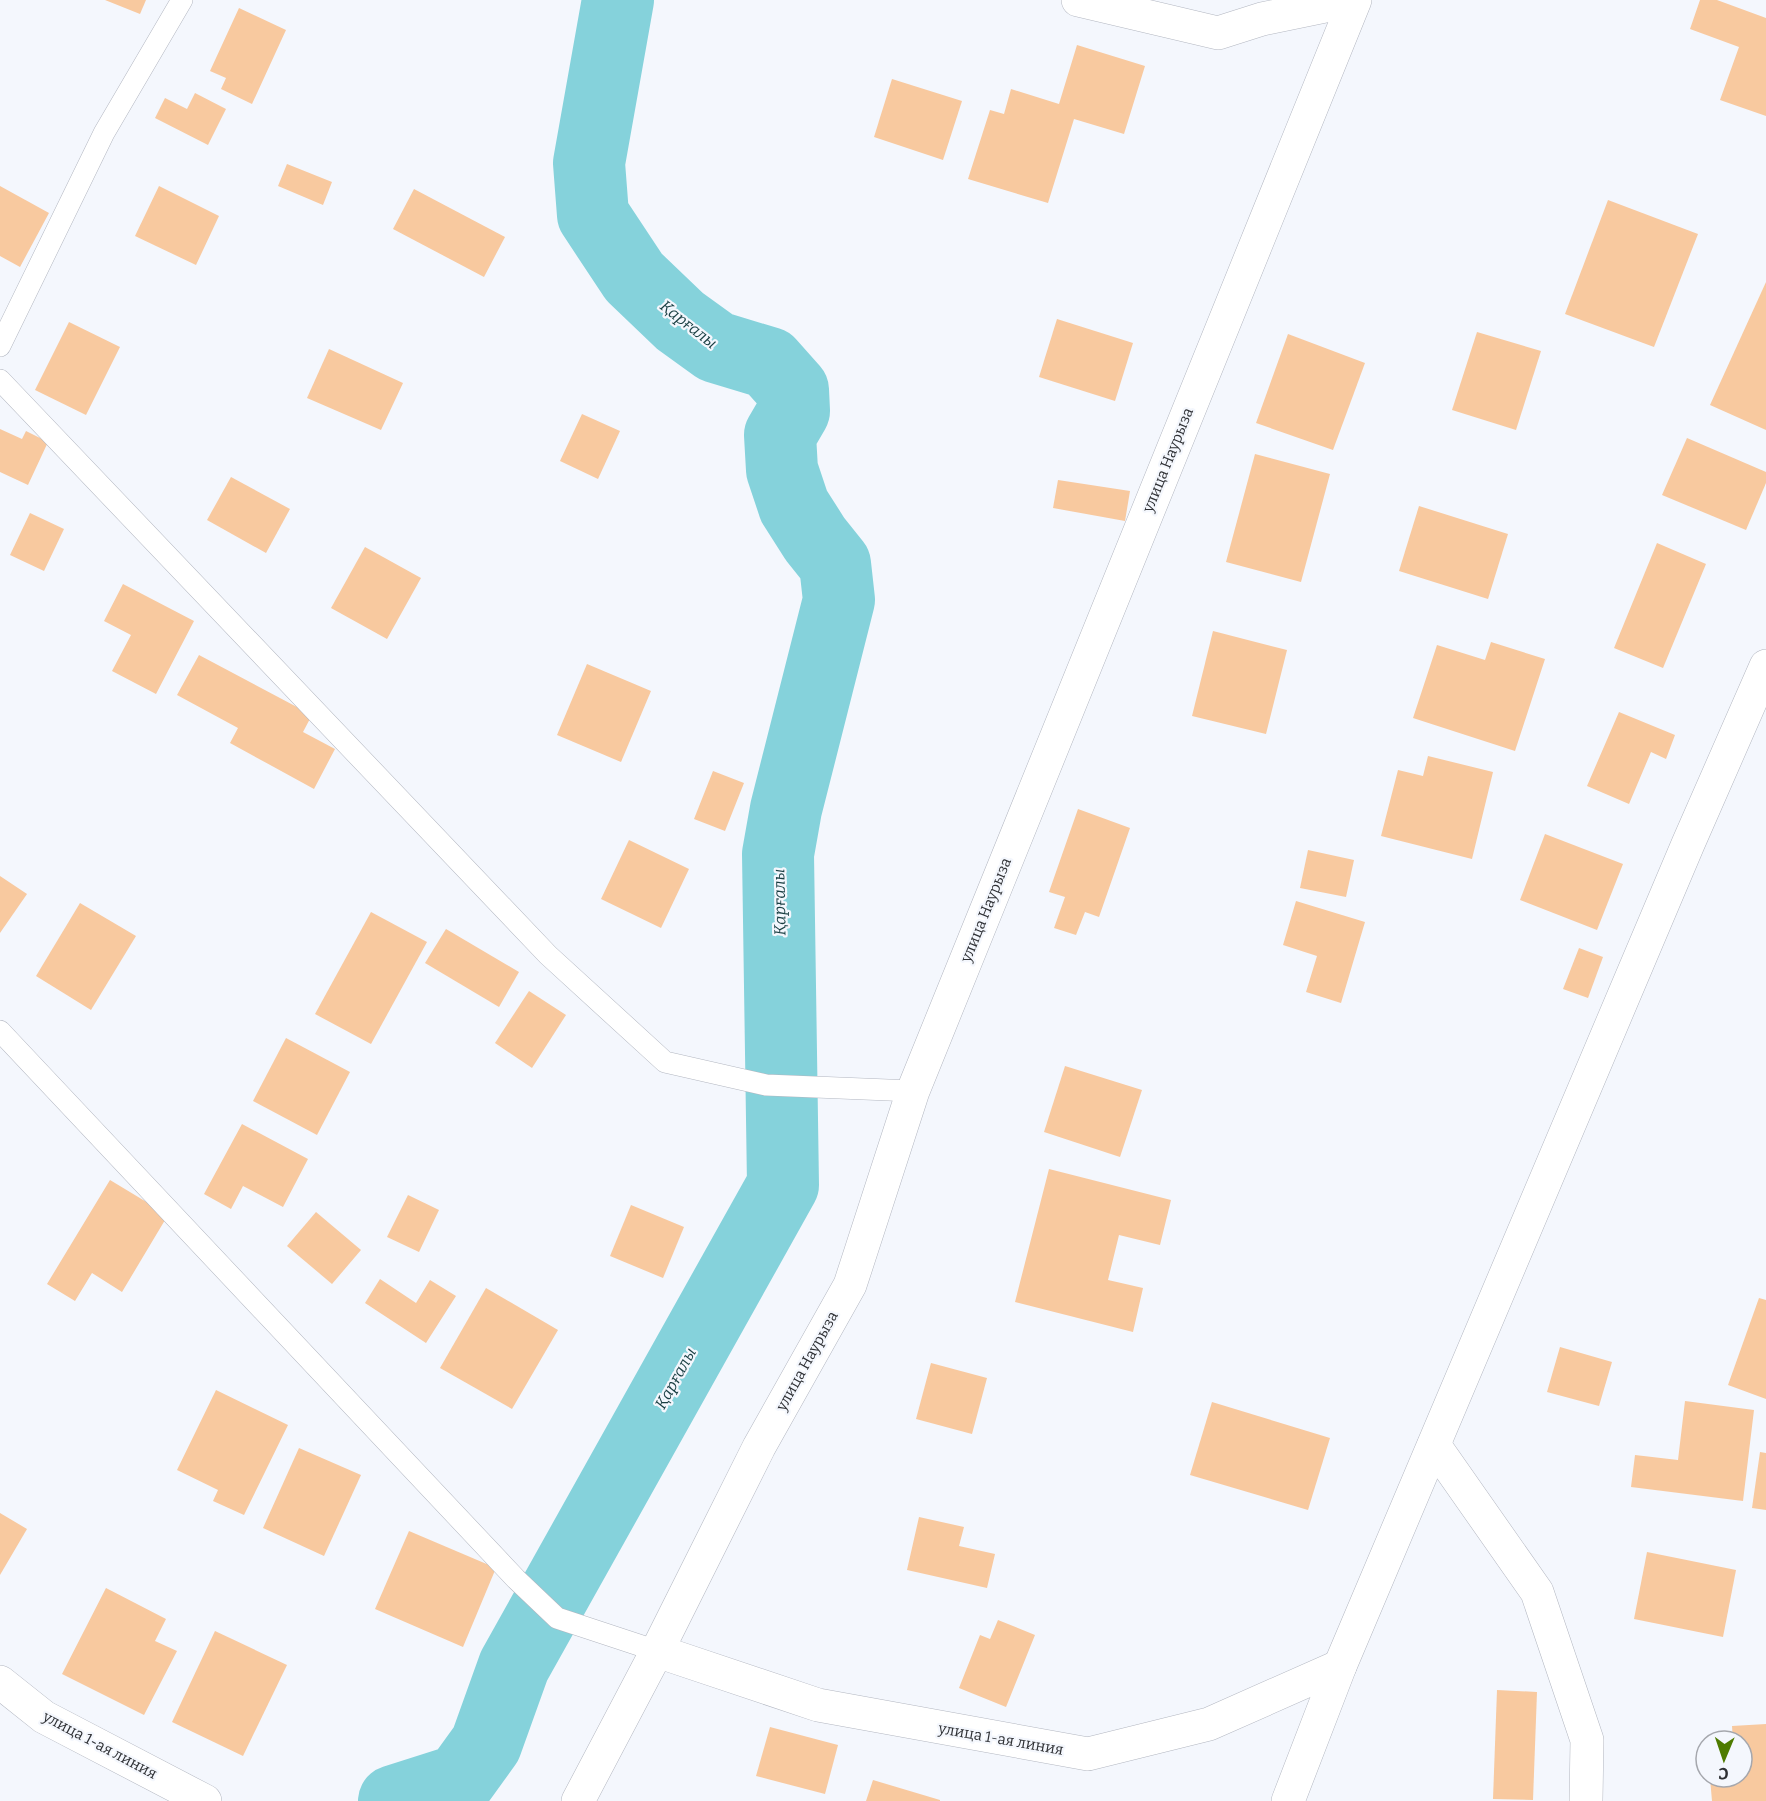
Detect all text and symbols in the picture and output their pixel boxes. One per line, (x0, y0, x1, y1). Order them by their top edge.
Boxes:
water label: Қарғалы (656, 296, 721, 353)
street label: улица Наурыза (1138, 405, 1197, 516)
street label: улица Наурыза (956, 855, 1015, 966)
water label: Қарғалы (769, 868, 790, 936)
street label: улица Наурыза (772, 1308, 842, 1415)
water label: Қарғалы (651, 1344, 700, 1412)
street label: улица 1-ая линия (39, 1707, 160, 1783)
street label: улица 1-ая линия (936, 1719, 1065, 1759)
north arrow (1694, 1729, 1754, 1789)
text: С (1718, 1764, 1729, 1783)

